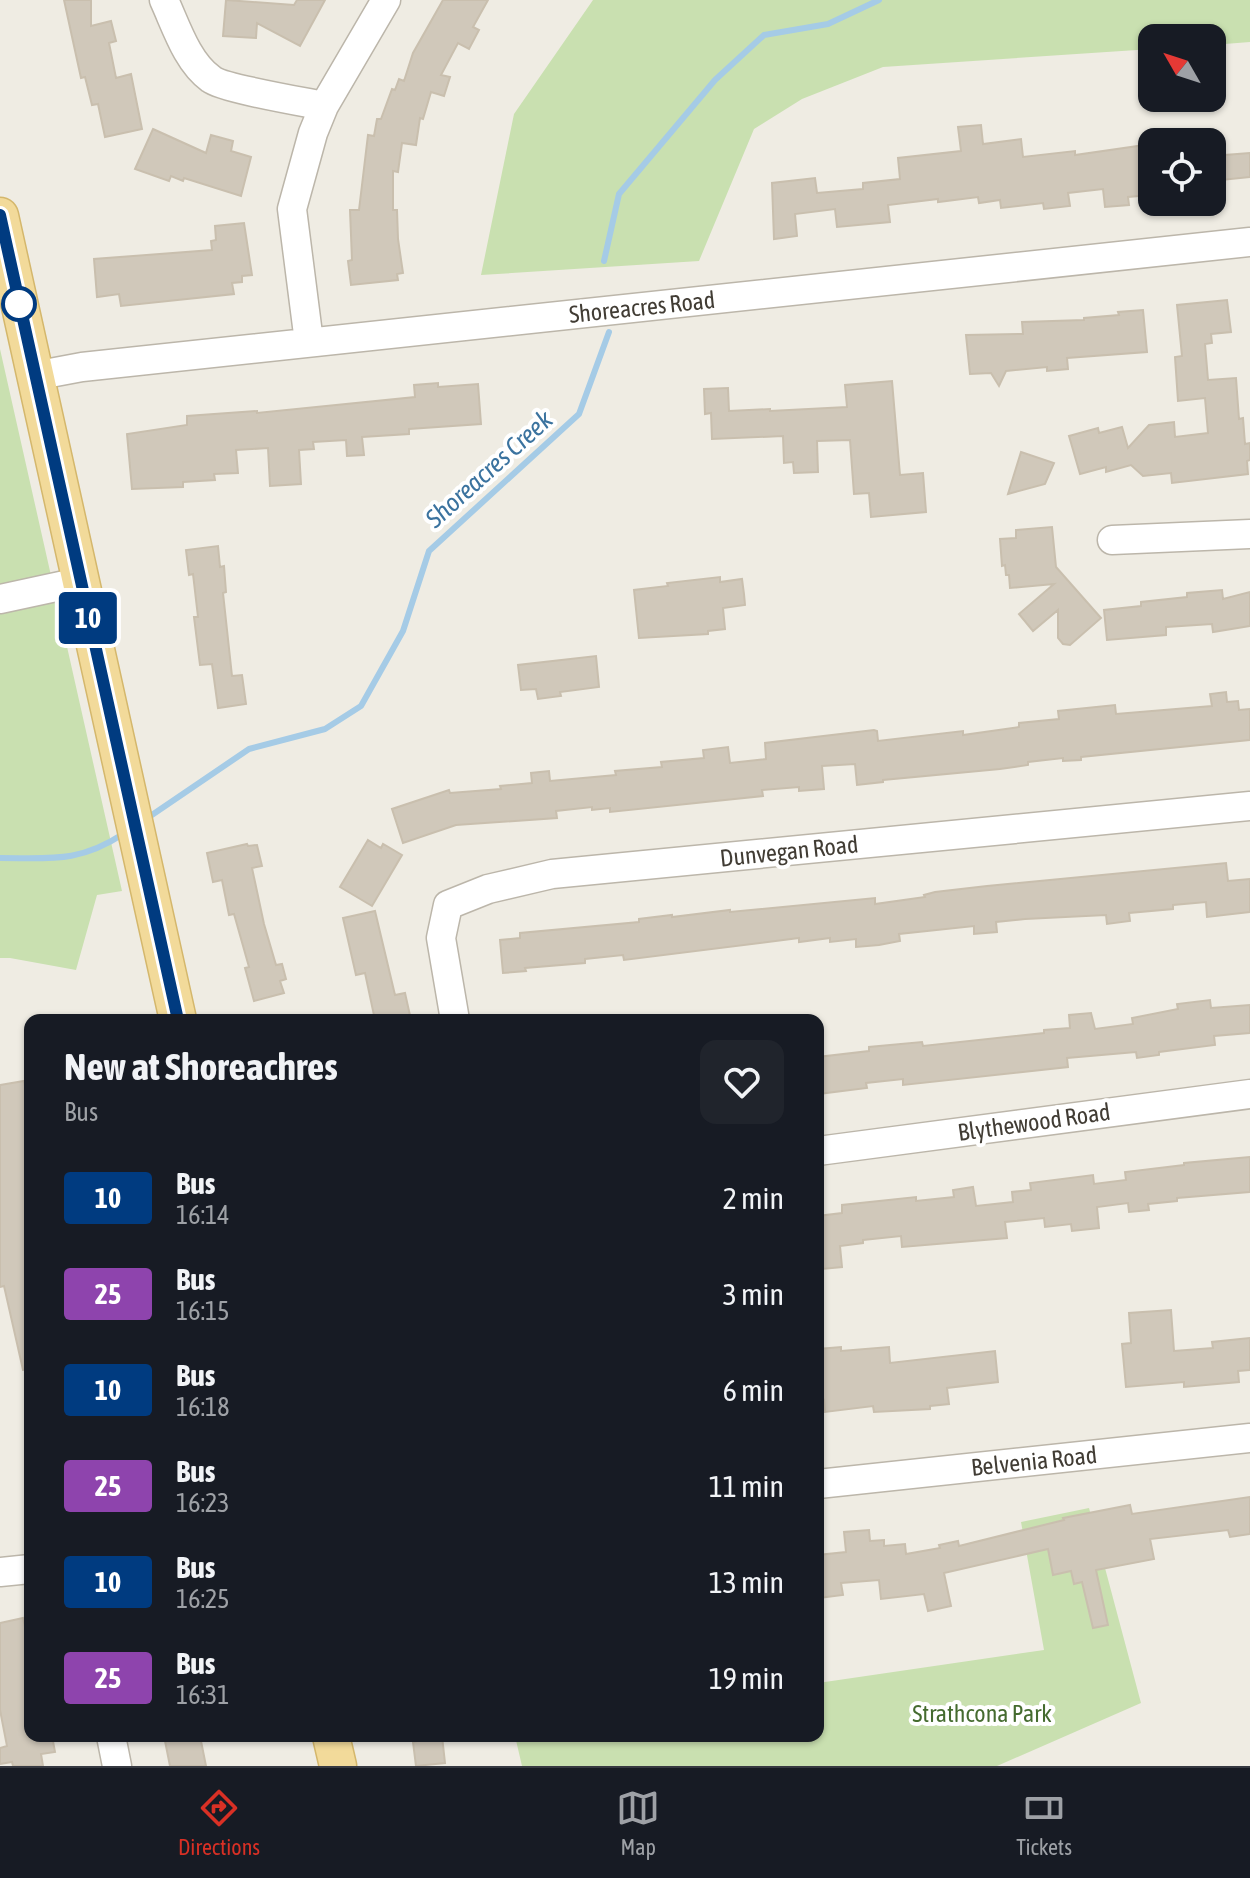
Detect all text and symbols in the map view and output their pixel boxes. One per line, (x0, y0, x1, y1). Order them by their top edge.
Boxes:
north arrow (1138, 24, 1226, 112)
map controls (1138, 24, 1226, 216)
button: locate (1138, 128, 1226, 216)
street label: Shoreacres Road (568, 286, 716, 328)
unlabelled marker (2, 287, 36, 321)
water label: Shoreacres Creek (419, 404, 559, 534)
line badge: 10 (52, 592, 124, 644)
text: 10 (75, 602, 101, 634)
street label: Dunvegan Road (718, 830, 860, 872)
button: heart (700, 1040, 784, 1124)
text: New at Shoreachres (64, 1045, 338, 1088)
text: Bus (64, 1097, 98, 1127)
street label: Blythewood Road (956, 1098, 1112, 1146)
text: Bus (176, 1166, 215, 1200)
text: 2 min (723, 1181, 784, 1215)
text: 10 (95, 1182, 121, 1214)
text: 16:14 (176, 1200, 230, 1230)
text: Bus (176, 1262, 215, 1296)
text: 3 min (723, 1277, 784, 1311)
text: 25 (95, 1278, 121, 1310)
text: 16:15 (176, 1296, 230, 1326)
text: Bus (176, 1358, 215, 1392)
text: 6 min (723, 1373, 784, 1407)
text: 10 (95, 1374, 121, 1406)
text: 16:18 (176, 1392, 230, 1422)
street label: Belvenia Road (970, 1441, 1098, 1481)
text: Bus (176, 1454, 215, 1488)
text: 11 min (709, 1469, 784, 1503)
text: 25 (95, 1470, 121, 1502)
text: 16:23 (176, 1488, 230, 1518)
text: Bus (176, 1550, 215, 1584)
text: 13 min (709, 1565, 784, 1599)
text: 10 (95, 1566, 121, 1598)
text: 16:25 (176, 1584, 230, 1614)
text: Bus (176, 1646, 215, 1680)
text: 19 min (709, 1661, 784, 1695)
text: 25 (95, 1662, 121, 1694)
text: 16:31 (176, 1680, 230, 1710)
park label: Strathcona Park (912, 1700, 1052, 1727)
tab: Directions (178, 1786, 260, 1860)
tab: Map (616, 1786, 660, 1860)
tab: Tickets (1016, 1786, 1072, 1860)

